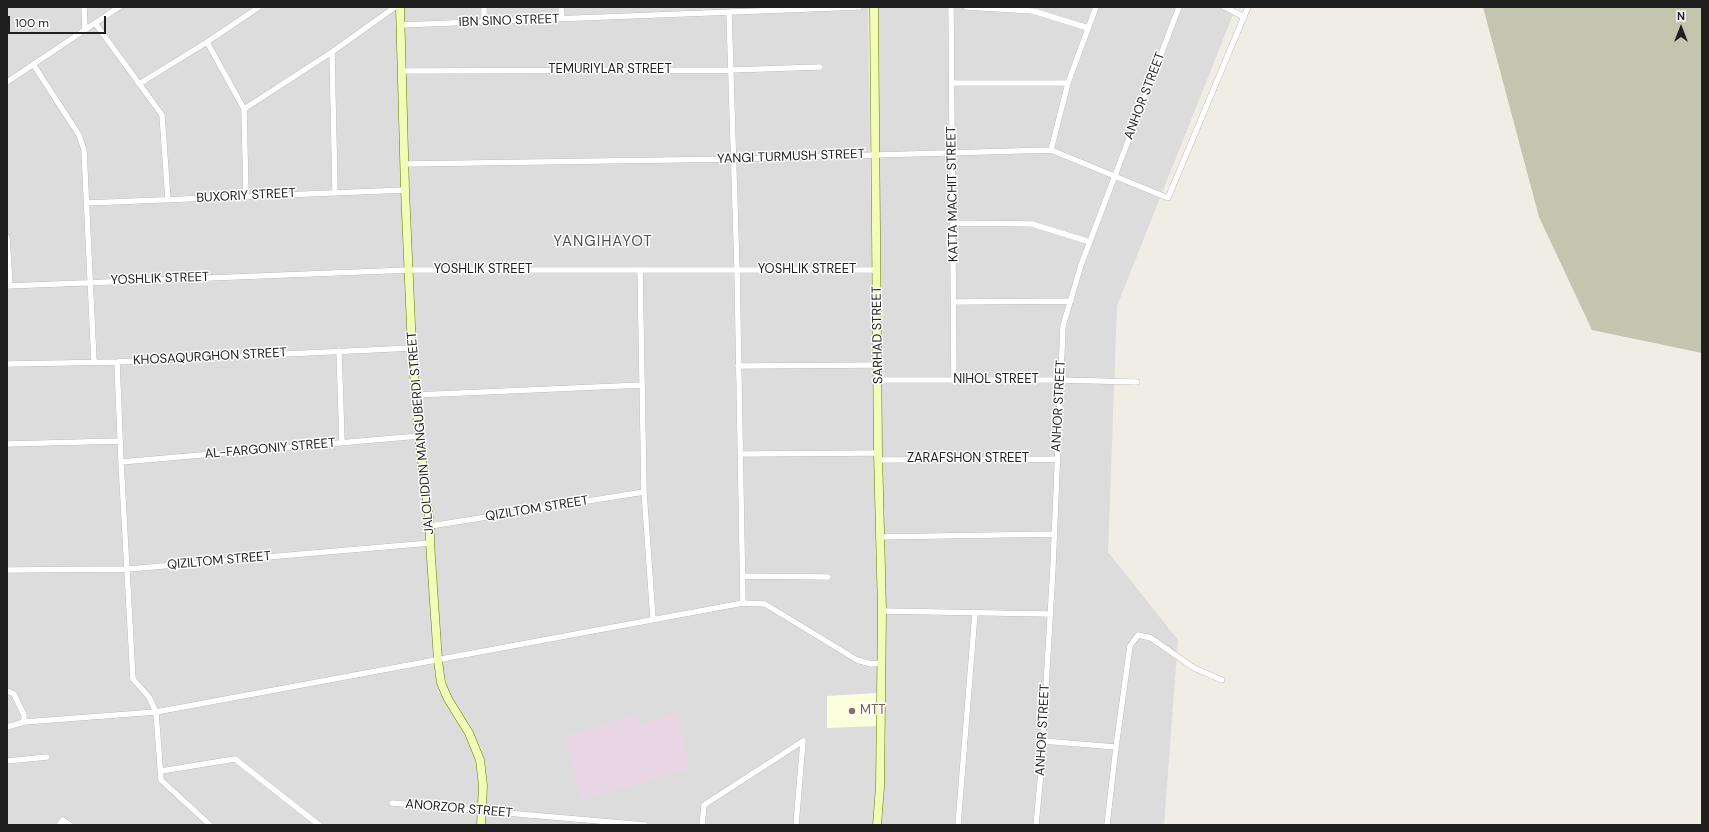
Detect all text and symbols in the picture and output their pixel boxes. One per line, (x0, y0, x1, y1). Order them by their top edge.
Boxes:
scale bar (10, 8, 108, 34)
north arrow (1661, 8, 1701, 48)
text: N (1677, 9, 1685, 23)
street label: IBN SINO STREET (458, 11, 560, 31)
text: 100 m (15, 15, 49, 31)
street label: ANHOR STREET (1121, 50, 1169, 142)
street label: TEMURIYLAR STREET (548, 62, 672, 78)
street label: KATTA MACHIT STREET (944, 126, 962, 262)
street label: YANGI TURMUSH STREET (717, 147, 865, 167)
street label: BUXORIY STREET (196, 186, 296, 206)
district label: YANGIHAYOT (553, 233, 653, 251)
street label: YOSHLIK STREET (434, 262, 532, 278)
street label: YOSHLIK STREET (758, 262, 856, 278)
street label: YOSHLIK STREET (110, 269, 210, 289)
street label: SARHAD STREET (869, 286, 887, 384)
street label: JALOLIDDIN MANGUBERDI STREET (404, 331, 438, 535)
street label: KHOSAQURGHON STREET (133, 345, 287, 369)
street label: ANHOR STREET (1049, 360, 1069, 452)
street label: NIHOL STREET (953, 372, 1039, 388)
street label: AL-FARGONIY STREET (204, 436, 336, 462)
street label: ZARAFSHON STREET (907, 451, 1029, 467)
street label: QIZILTOM STREET (484, 493, 590, 525)
street label: QIZILTOM STREET (166, 549, 272, 573)
street label: ANHOR STREET (1033, 684, 1053, 776)
place label: MTT (860, 703, 886, 719)
marker: MTT (847, 706, 857, 716)
street label: ANORZOR STREET (405, 797, 513, 821)

